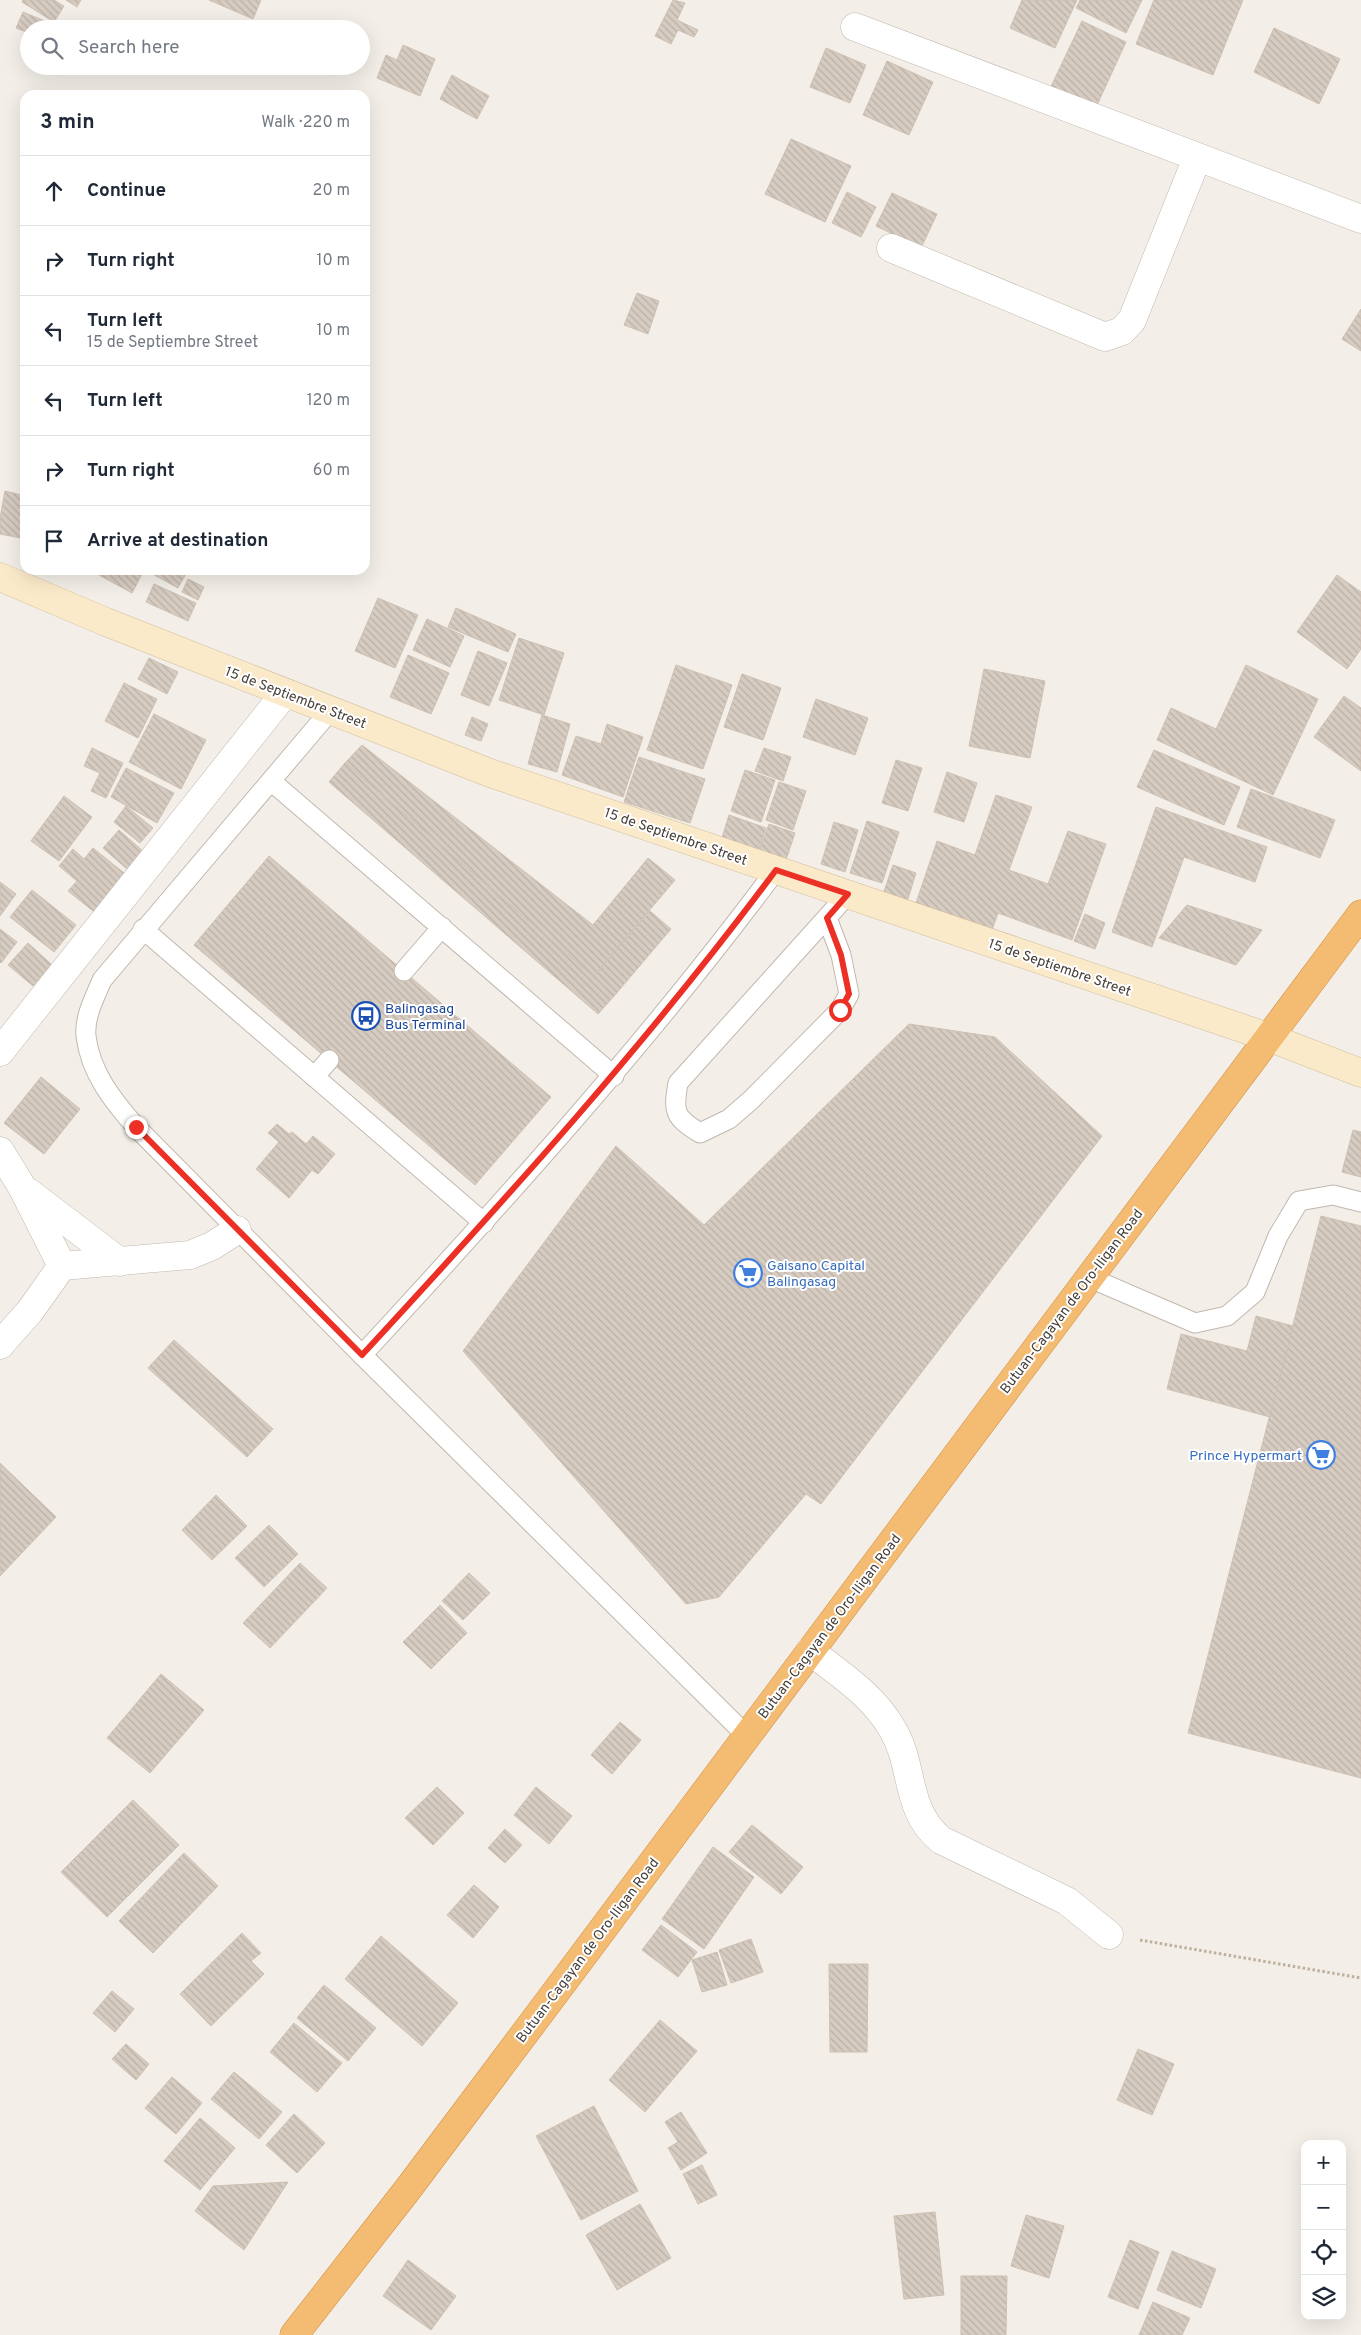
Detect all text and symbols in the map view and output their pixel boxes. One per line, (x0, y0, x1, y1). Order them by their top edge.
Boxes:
search box (20, 20, 370, 75)
icon: search (38, 34, 66, 62)
text: Search here (78, 36, 180, 60)
text: 3 min (40, 109, 95, 136)
text: Walk · 220 m (261, 113, 350, 133)
icon: ahead (40, 177, 68, 205)
text: Continue (87, 179, 166, 203)
text: 20 m (313, 181, 350, 201)
icon: right (40, 247, 68, 275)
text: Turn right (87, 249, 175, 273)
text: 10 m (316, 251, 350, 271)
text: Turn left (87, 309, 163, 333)
icon: left (40, 317, 68, 345)
text: 10 m (316, 321, 350, 341)
text: 15 de Septiembre Street (87, 333, 258, 353)
icon: left (40, 387, 68, 415)
text: Turn left (87, 389, 163, 413)
text: 120 m (307, 391, 350, 411)
icon: right (40, 457, 68, 485)
text: Turn right (87, 459, 175, 483)
text: 60 m (313, 461, 350, 481)
icon: arrive (40, 527, 68, 555)
text: Arrive at destination (87, 529, 268, 553)
street label: 15 de Septiembre Street (222, 664, 368, 733)
street label: 15 de Septiembre Street (602, 805, 749, 870)
street label: 15 de Septiembre Street (986, 936, 1133, 1001)
route start (829, 999, 852, 1022)
bus stop icon: Balingasag Bus Terminal (351, 1001, 381, 1031)
place label: Balingasag Bus Terminal (385, 1001, 466, 1034)
route end (125, 1116, 148, 1139)
street label: Butuan-Cagayan de Oro-Iligan Road (997, 1206, 1147, 1397)
supermarket icon: Gaisano Capital Balingasag (733, 1258, 763, 1288)
place label: Gaisano Capital Balingasag (767, 1258, 865, 1291)
supermarket icon: Prince Hypermart (1306, 1440, 1336, 1470)
place label: Prince Hypermart (1189, 1448, 1302, 1465)
street label: Butuan-Cagayan de Oro-Iligan Road (755, 1531, 905, 1722)
street label: Butuan-Cagayan de Oro-Iligan Road (513, 1855, 663, 2046)
map controls (1301, 2140, 1346, 2320)
button: + (1301, 2140, 1346, 2185)
button: − (1301, 2185, 1346, 2230)
button: locate (1301, 2230, 1346, 2275)
button: layers (1301, 2275, 1346, 2320)

